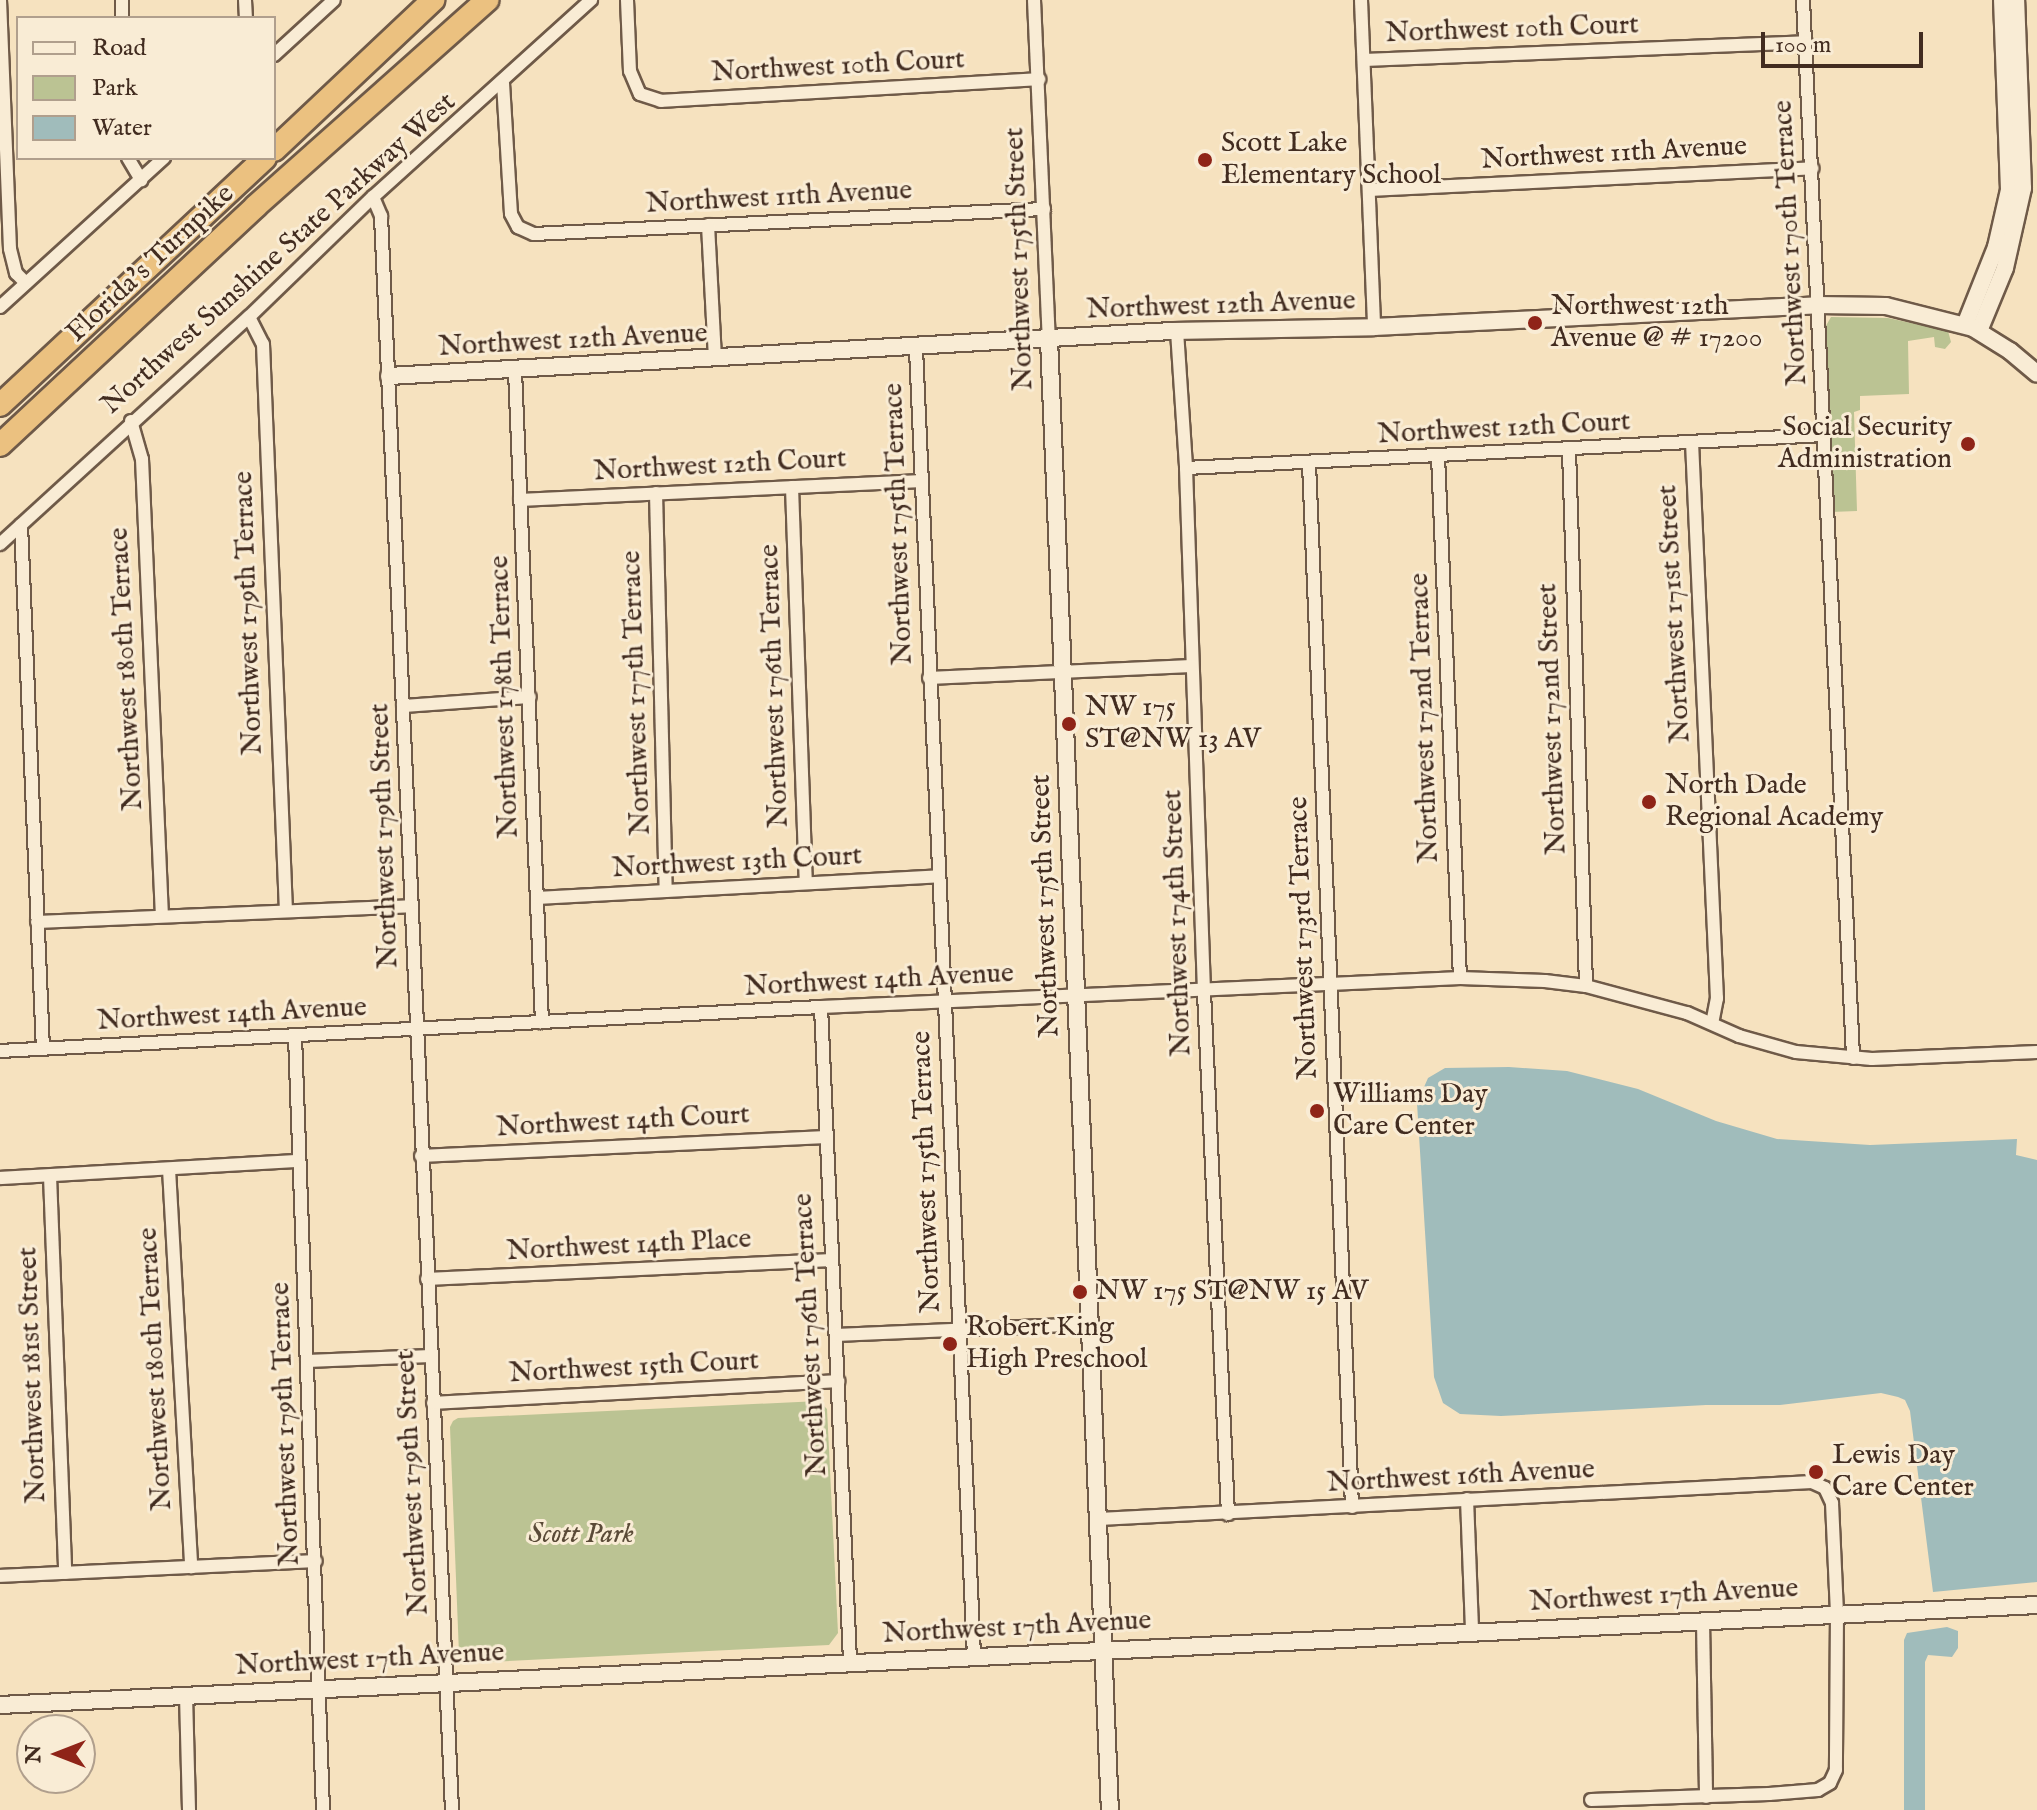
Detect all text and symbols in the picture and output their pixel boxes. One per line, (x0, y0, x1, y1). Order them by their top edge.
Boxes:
street label: Northwest 10th Court (1385, 9, 1639, 51)
legend (16, 16, 276, 160)
scale bar (1765, 16, 1927, 66)
text: 100 m (1775, 30, 1831, 61)
text: Road (92, 33, 146, 64)
street label: Northwest 10th Court (711, 44, 965, 90)
street label: Northwest Sunshine State Parkway West (95, 86, 463, 422)
street label: Northwest 170th Terrace (1767, 99, 1815, 387)
text: Water (92, 113, 152, 144)
street label: Northwest 175th Street (999, 127, 1041, 391)
place label: Scott Lake Elementary School (1221, 127, 1441, 193)
street label: Northwest 11th Avenue (1480, 130, 1748, 178)
marker: Scott Lake Elementary School (1196, 151, 1214, 169)
street label: Northwest 11th Avenue (645, 174, 913, 222)
street label: Florida's Turnpike (60, 178, 242, 350)
street label: Northwest 12th Avenue (1086, 285, 1356, 327)
place label: Northwest 12th Avenue @ # 17200 (1551, 290, 1763, 356)
marker: Northwest 12th Avenue @ # 17200 (1526, 314, 1544, 332)
street label: Northwest 12th Avenue (438, 317, 708, 365)
street label: Northwest 175th Terrace (877, 382, 921, 666)
street label: Northwest 12th Court (1377, 406, 1631, 452)
place label: Social Security Administration (1778, 411, 1952, 477)
marker: Social Security Administration (1959, 435, 1977, 453)
street label: Northwest 12th Court (593, 443, 847, 489)
street label: Northwest 179th Terrace (227, 470, 271, 756)
street label: Northwest 171st Street (1651, 484, 1699, 744)
street label: Northwest 180th Terrace (103, 526, 151, 812)
street label: Northwest 176th Terrace (753, 544, 797, 828)
street label: Northwest 177th Terrace (615, 550, 659, 836)
street label: Northwest 178th Terrace (483, 555, 527, 839)
street label: Northwest 172nd Terrace (1403, 572, 1447, 864)
street label: Northwest 172nd Street (1531, 583, 1575, 855)
place label: NW 175 ST@NW 13 AV (1085, 691, 1261, 757)
street label: Northwest 179th Street (364, 703, 406, 969)
marker: NW 175 ST@NW 13 AV (1060, 715, 1078, 733)
place label: North Dade Regional Academy (1665, 769, 1883, 835)
street label: Northwest 175th Street (1025, 774, 1067, 1038)
street label: Northwest 174th Street (1157, 789, 1199, 1057)
marker: North Dade Regional Academy (1640, 793, 1658, 811)
street label: Northwest 173rd Terrace (1282, 796, 1326, 1080)
street label: Northwest 13th Court (611, 840, 863, 886)
street label: Northwest 14th Avenue (743, 957, 1015, 1005)
street label: Northwest 14th Avenue (96, 991, 368, 1039)
street label: Northwest 175th Terrace (905, 1030, 949, 1314)
place label: Williams Day Care Center (1333, 1078, 1488, 1144)
street label: Northwest 14th Court (495, 1099, 751, 1145)
marker: Williams Day Care Center (1308, 1102, 1326, 1120)
street label: Northwest 176th Terrace (787, 1192, 835, 1478)
street label: Northwest 14th Place (506, 1223, 752, 1269)
street label: Northwest 180th Terrace (132, 1226, 180, 1512)
street label: Northwest 181st Street (12, 1246, 54, 1504)
place label: NW 175 ST@NW 15 AV (1096, 1275, 1368, 1309)
street label: Northwest 179th Terrace (264, 1281, 308, 1567)
marker: NW 175 ST@NW 15 AV (1071, 1283, 1089, 1301)
place label: Robert King High Preschool (966, 1311, 1147, 1377)
marker: Robert King High Preschool (941, 1335, 959, 1353)
street label: Northwest 15th Court (508, 1345, 760, 1391)
street label: Northwest 179th Street (389, 1350, 437, 1616)
place label: Lewis Day Care Center (1832, 1439, 1974, 1505)
street label: Northwest 16th Avenue (1326, 1453, 1596, 1501)
marker: Lewis Day Care Center (1807, 1463, 1825, 1481)
park label: Scott Park (528, 1518, 634, 1552)
street label: Northwest 17th Avenue (1529, 1572, 1799, 1620)
street label: Northwest 17th Avenue (882, 1604, 1152, 1652)
street label: Northwest 17th Avenue (235, 1636, 505, 1684)
north arrow (16, 1714, 96, 1794)
text: N (20, 1744, 48, 1764)

